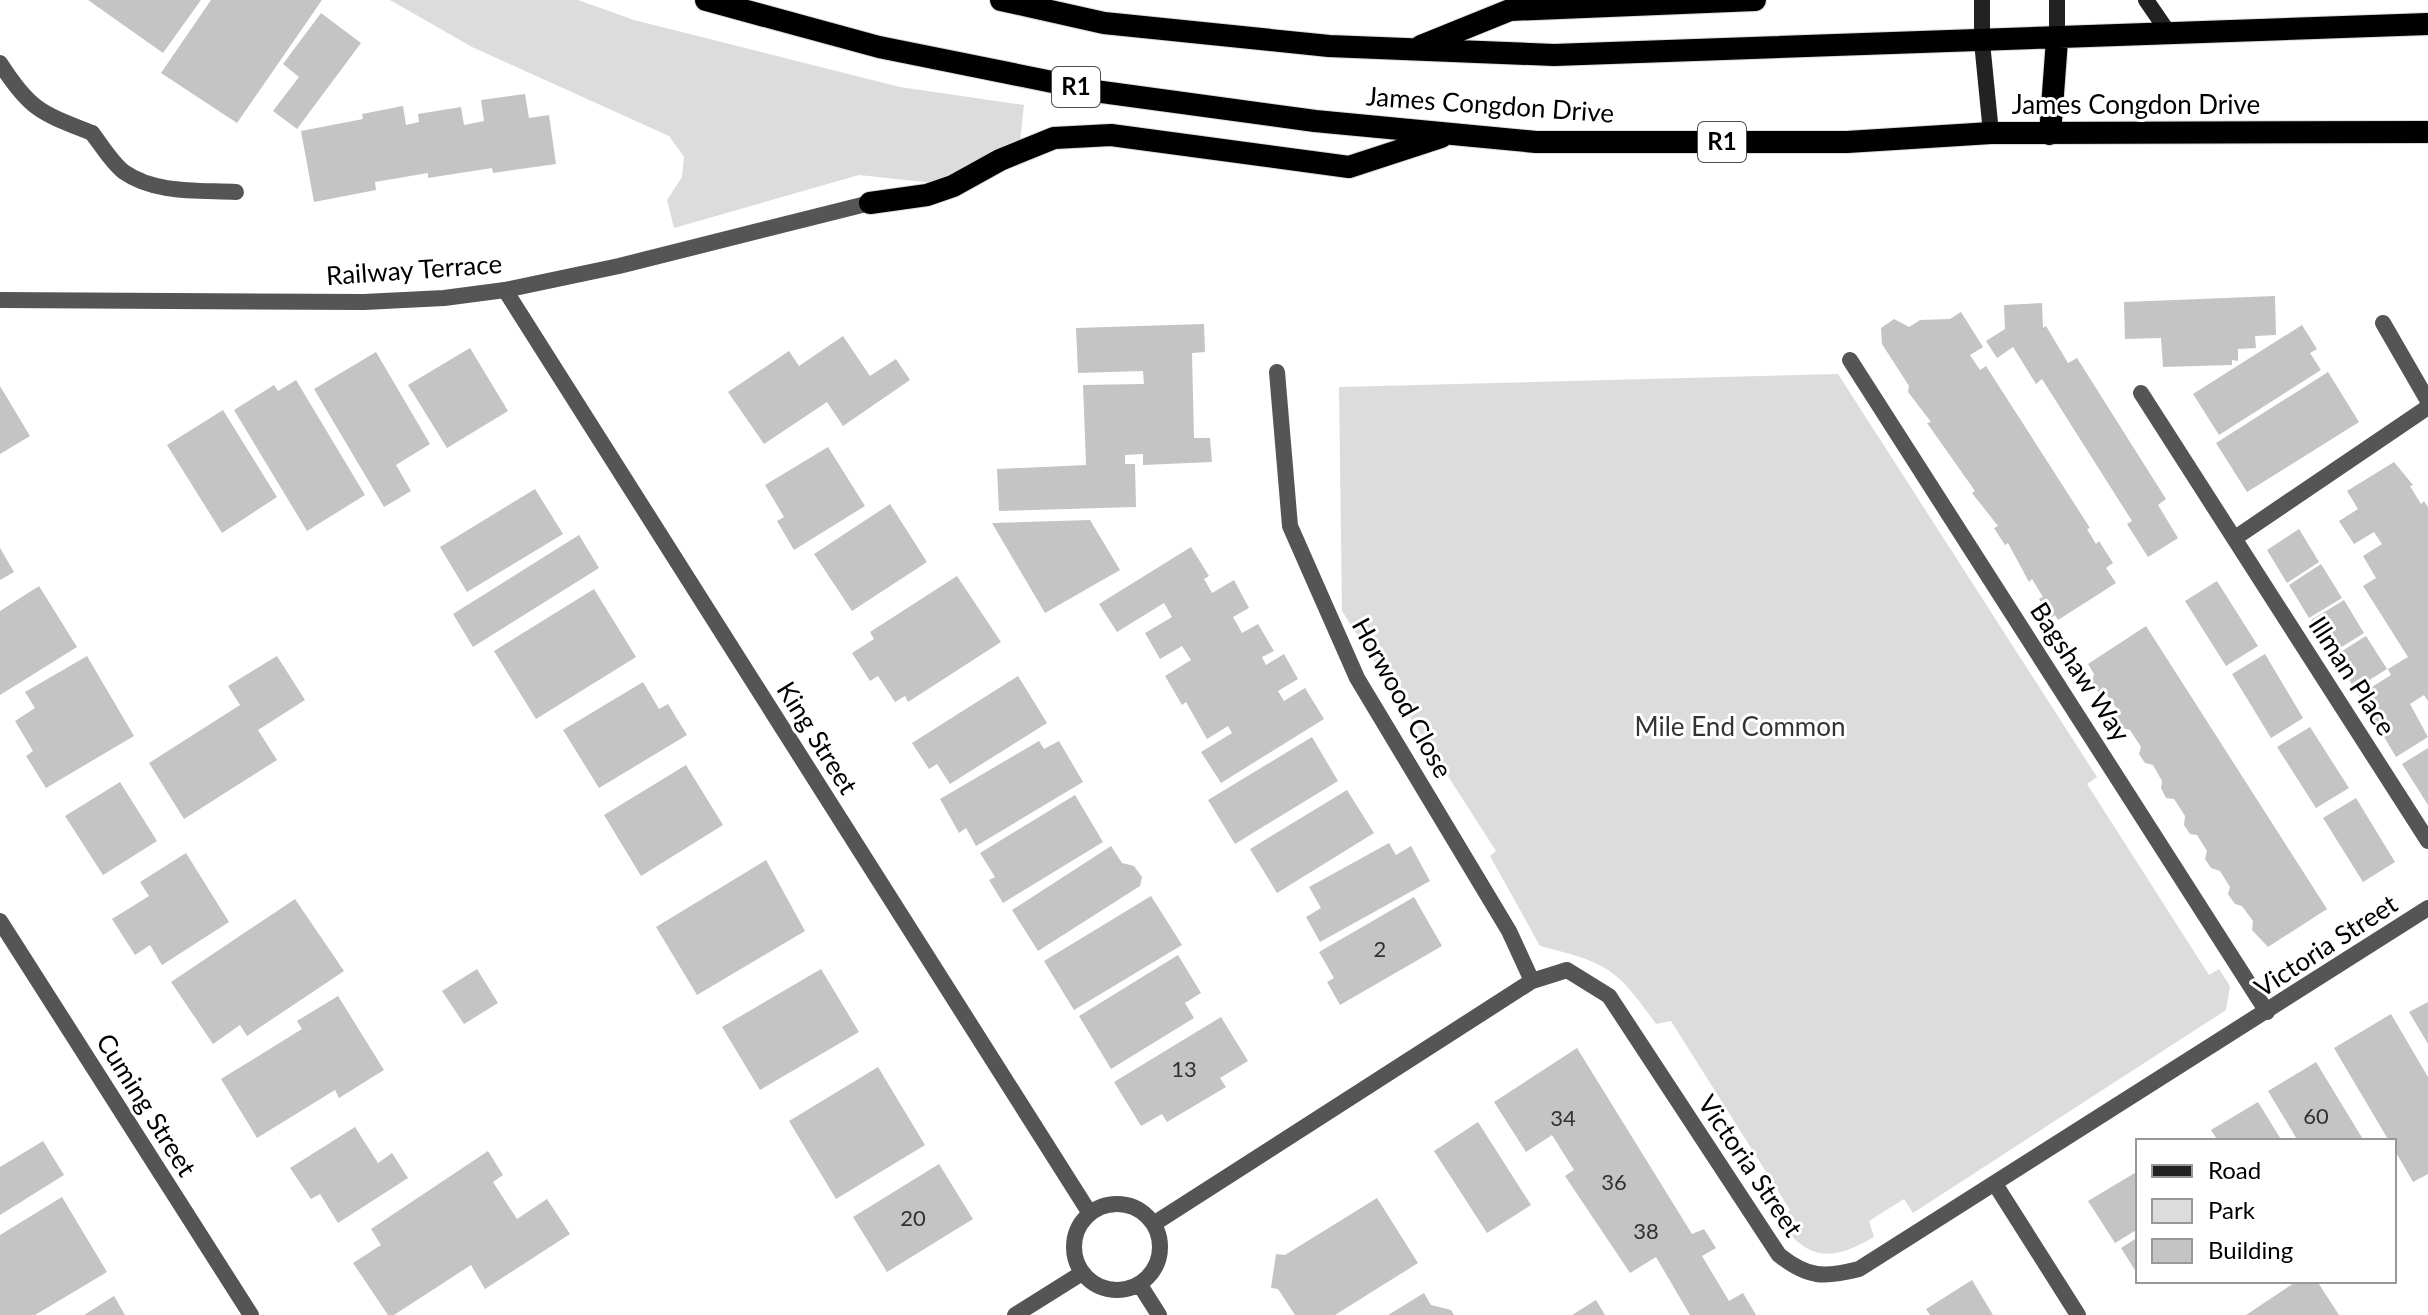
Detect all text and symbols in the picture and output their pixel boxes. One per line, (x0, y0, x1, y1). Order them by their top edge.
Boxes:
road number: R1 (1052, 67, 1100, 107)
street label: James Congdon Drive (1365, 79, 1615, 129)
street label: James Congdon Drive (2012, 88, 2260, 120)
road number: R1 (1698, 122, 1746, 162)
street label: Railway Terrace (325, 247, 503, 291)
street label: Bagshaw Way (2024, 596, 2138, 747)
street label: Illman Place (2303, 610, 2403, 741)
street label: Horwood Close (1346, 612, 1460, 783)
street label: King Street (771, 675, 865, 800)
park label: Mile End Common (1635, 710, 1845, 742)
street label: Victoria Street (2248, 887, 2404, 1003)
house number: 2 (1374, 935, 1386, 962)
street label: Cuming Street (90, 1027, 204, 1182)
house number: 13 (1171, 1055, 1197, 1082)
street label: Victoria Street (1692, 1089, 1810, 1243)
house number: 60 (2303, 1102, 2329, 1129)
house number: 34 (1550, 1104, 1576, 1131)
legend (2136, 1139, 2396, 1283)
text: Road (2208, 1155, 2261, 1184)
house number: 36 (1601, 1168, 1627, 1195)
text: Park (2208, 1195, 2256, 1224)
house number: 20 (900, 1204, 926, 1231)
house number: 38 (1633, 1217, 1659, 1244)
text: Building (2208, 1235, 2293, 1264)

